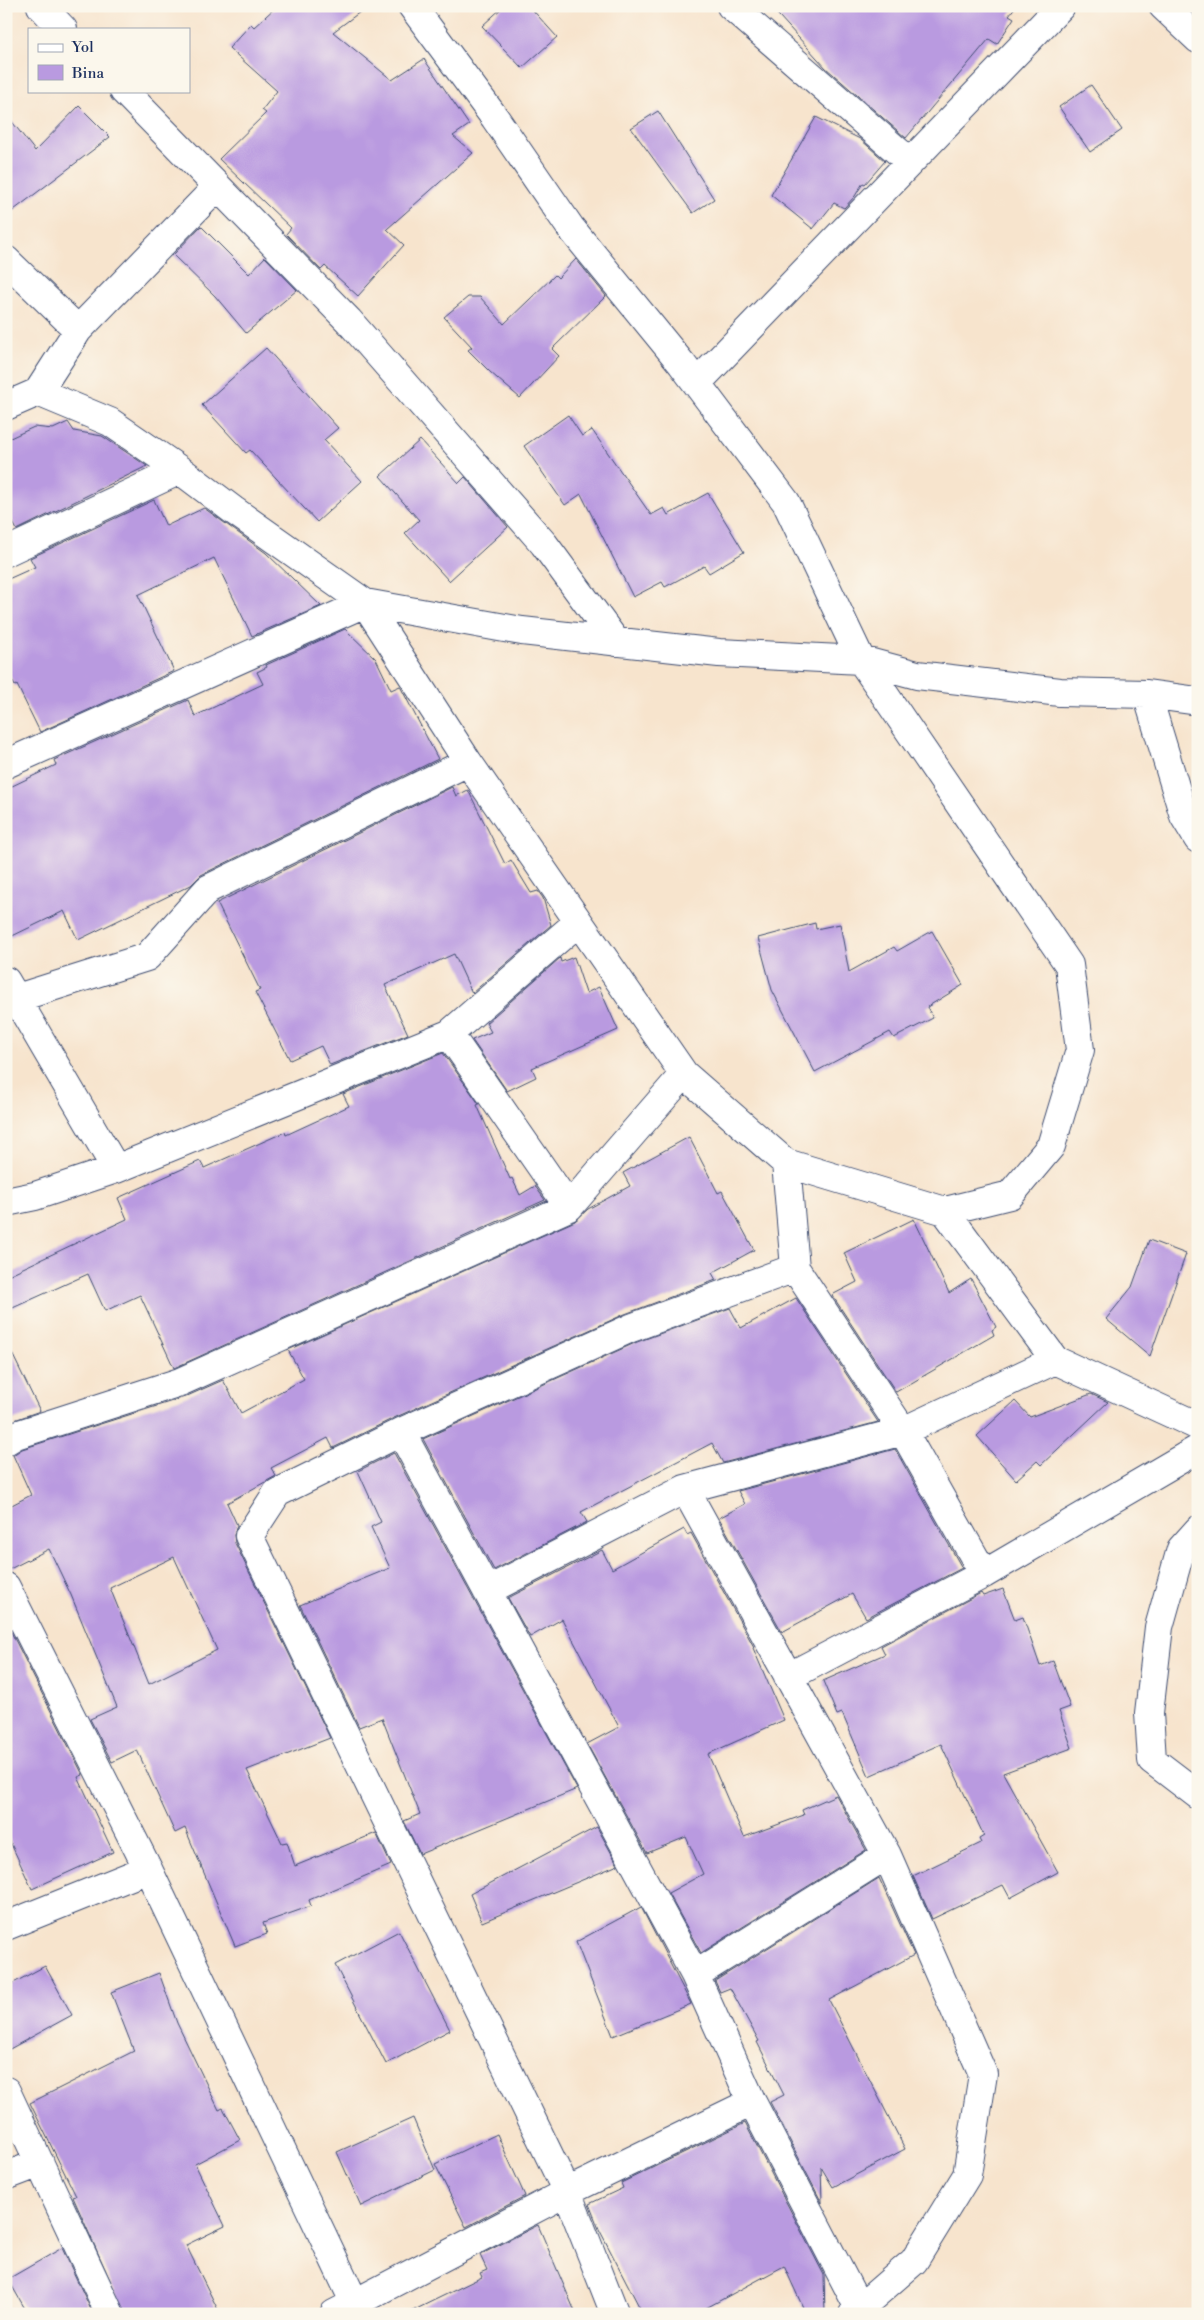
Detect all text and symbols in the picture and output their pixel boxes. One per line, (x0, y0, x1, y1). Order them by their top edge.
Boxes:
legend (28, 28, 190, 92)
text: Yol (71, 38, 94, 57)
text: Bina (71, 64, 104, 83)

